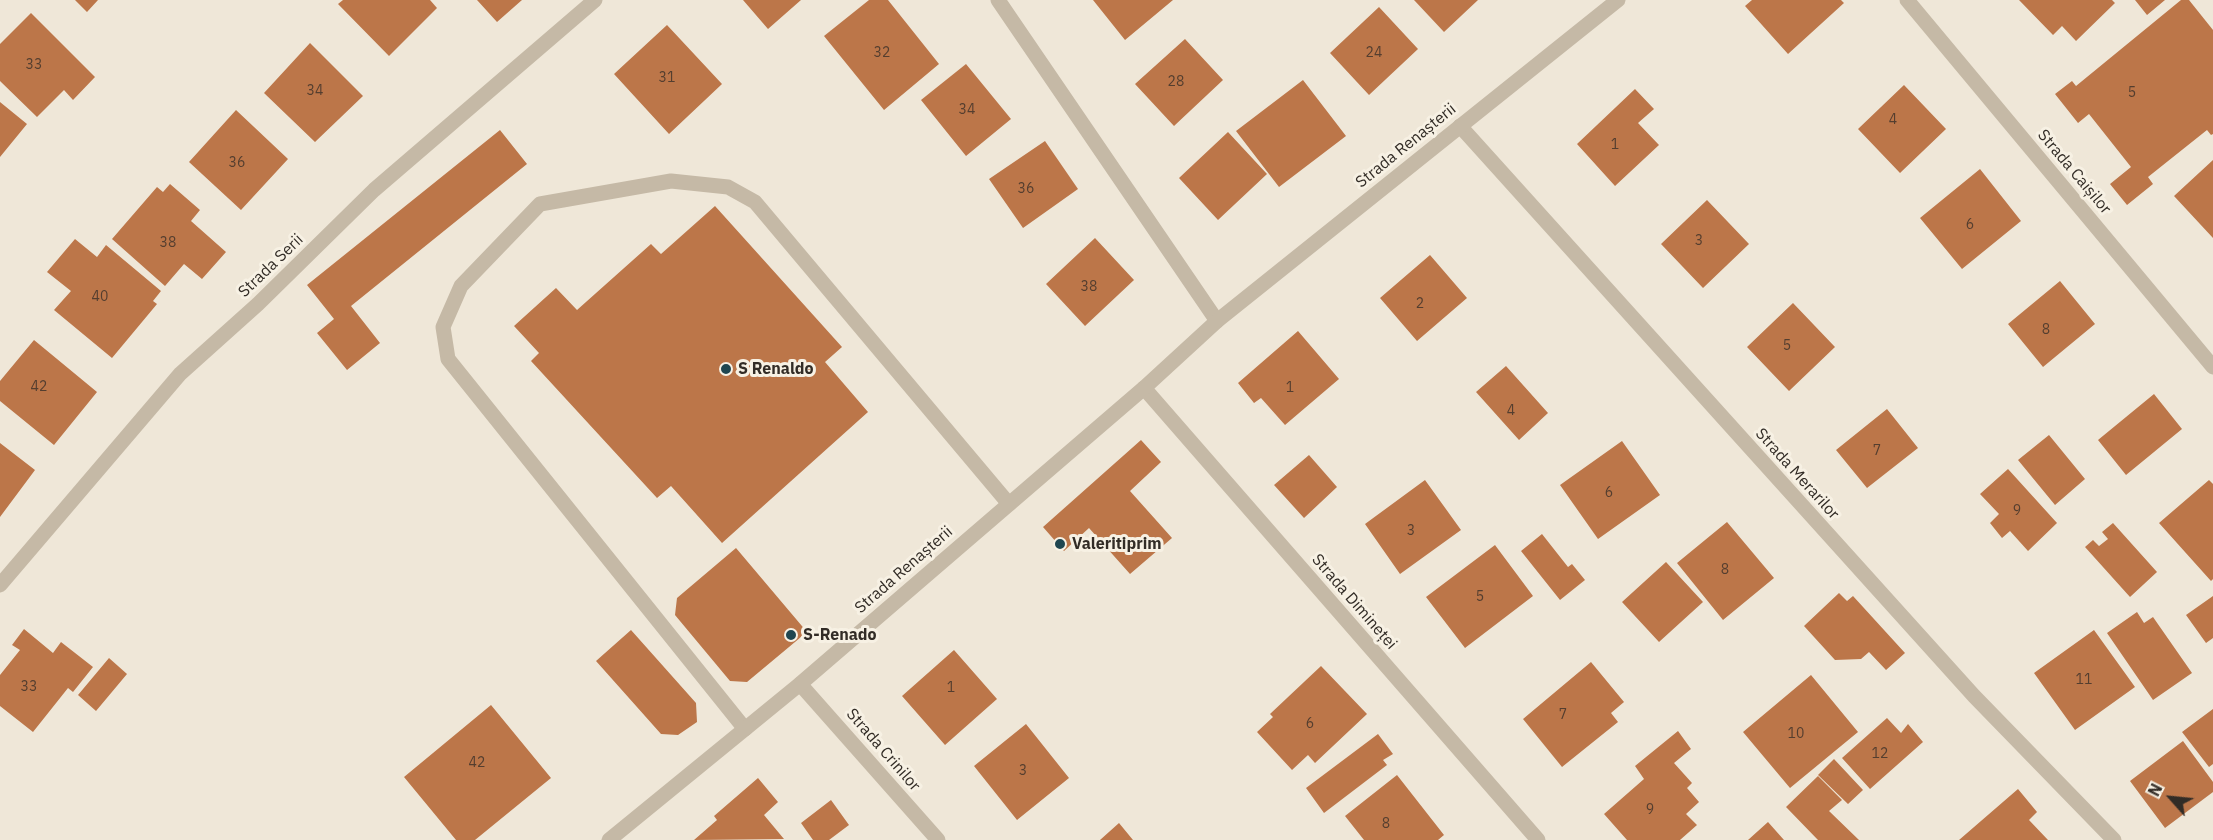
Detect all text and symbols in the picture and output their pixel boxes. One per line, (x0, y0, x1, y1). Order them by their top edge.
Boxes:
house number: 32 (874, 45, 890, 61)
house number: 24 (1366, 45, 1382, 61)
house number: 33 (26, 57, 42, 73)
house number: 31 (659, 70, 675, 86)
house number: 28 (1168, 74, 1184, 90)
house number: 34 (307, 83, 323, 99)
house number: 5 (2128, 85, 2136, 101)
street label: Strada Renașterii (1352, 100, 1460, 192)
house number: 34 (959, 102, 975, 118)
house number: 4 (1889, 112, 1897, 128)
street label: Strada Caișilor (2033, 126, 2115, 218)
house number: 1 (1611, 137, 1619, 153)
house number: 36 (229, 155, 245, 171)
house number: 36 (1018, 181, 1034, 197)
house number: 6 (1966, 217, 1974, 233)
street label: Strada Serii (235, 230, 307, 302)
house number: 3 (1695, 233, 1703, 249)
house number: 38 (160, 235, 176, 251)
house number: 38 (1081, 279, 1097, 295)
house number: 40 (92, 289, 108, 305)
house number: 2 (1416, 296, 1424, 312)
house number: 8 (2042, 322, 2050, 338)
house number: 5 (1783, 338, 1791, 354)
place label: S Renaldo (738, 359, 814, 379)
marker: S Renaldo (719, 362, 733, 376)
house number: 42 (31, 379, 47, 395)
house number: 1 (1286, 380, 1294, 396)
house number: 4 (1507, 403, 1515, 419)
street label: Strada Merarilor (1751, 424, 1843, 524)
house number: 7 (1873, 443, 1881, 459)
house number: 6 (1605, 485, 1613, 501)
house number: 9 (2013, 503, 2021, 519)
street label: Strada Renașterii (851, 522, 957, 618)
house number: 3 (1407, 523, 1415, 539)
place label: Valeritiprim (1072, 534, 1162, 554)
marker: Valeritiprim (1053, 537, 1067, 551)
street label: Strada Dimineței (1307, 551, 1401, 653)
house number: 8 (1721, 562, 1729, 578)
house number: 5 (1476, 589, 1484, 605)
place label: S-Renado (803, 625, 877, 645)
marker: S-Renado (784, 628, 798, 642)
house number: 11 (2076, 672, 2092, 688)
house number: 33 (21, 679, 37, 695)
house number: 1 (947, 680, 955, 696)
street label: Strada Crinilor (842, 705, 924, 795)
house number: 7 (1559, 707, 1567, 723)
house number: 6 (1306, 716, 1314, 732)
house number: 10 (1788, 726, 1804, 742)
house number: 12 (1872, 746, 1888, 762)
house number: 42 (469, 755, 485, 771)
house number: 3 (1019, 763, 1027, 779)
north arrow (2141, 768, 2201, 828)
text: N (2143, 780, 2167, 800)
house number: 9 (1646, 802, 1654, 818)
house number: 8 (1382, 816, 1390, 832)

